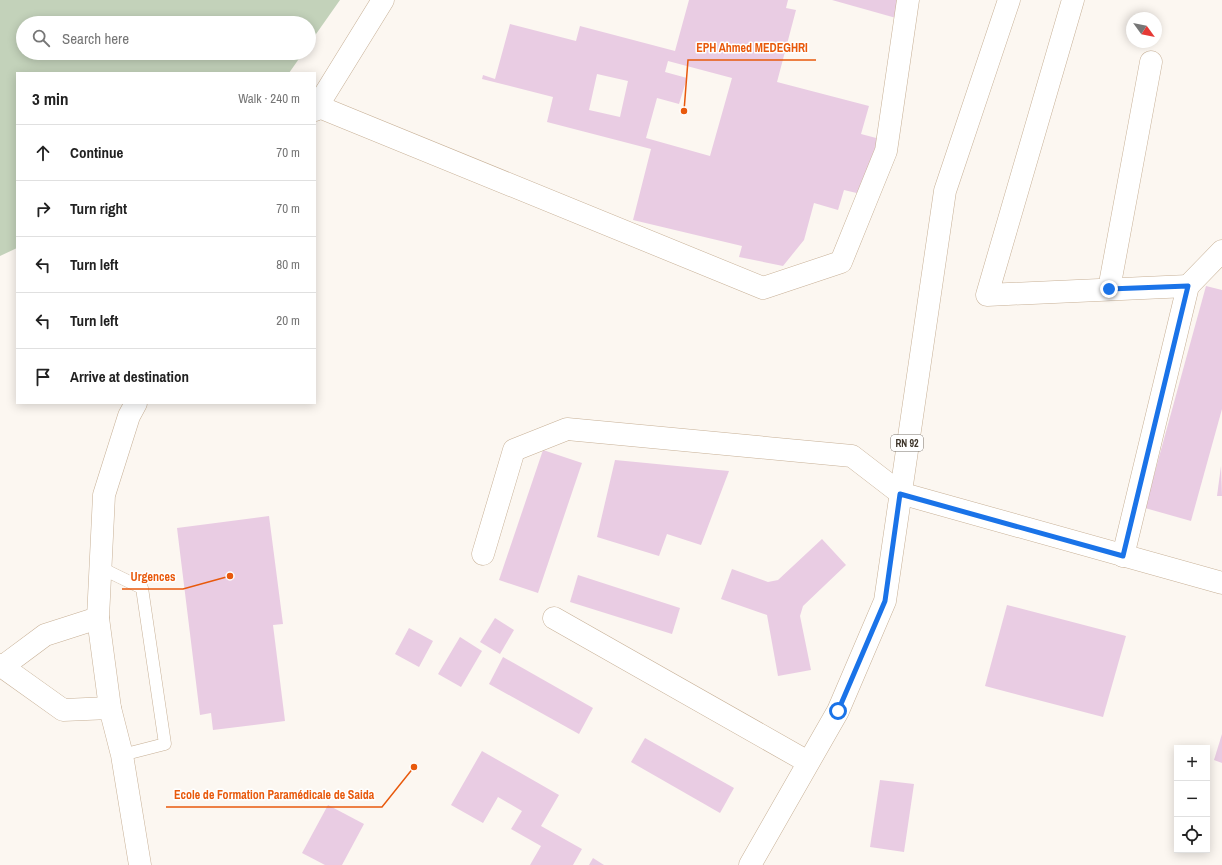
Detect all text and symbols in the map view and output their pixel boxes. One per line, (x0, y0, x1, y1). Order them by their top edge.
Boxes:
north arrow (1126, 12, 1162, 48)
search box (16, 16, 316, 60)
icon: search (30, 27, 52, 49)
text: Search here (62, 28, 129, 49)
callout: EPH Ahmed MEDEGHRI (688, 36, 816, 60)
text: EPH Ahmed MEDEGHRI (696, 40, 808, 56)
text: 3 min (32, 87, 68, 110)
text: Walk · 240 m (238, 90, 300, 107)
icon: ahead (32, 142, 54, 164)
text: Continue (70, 142, 123, 163)
text: 70 m (276, 144, 300, 161)
icon: right (32, 198, 54, 220)
text: Turn right (70, 198, 127, 219)
text: 70 m (276, 200, 300, 217)
icon: left (32, 254, 54, 276)
text: Turn left (70, 254, 118, 275)
text: 80 m (276, 256, 300, 273)
route end (1100, 280, 1118, 298)
icon: left (32, 310, 54, 332)
text: Turn left (70, 310, 118, 331)
text: 20 m (276, 312, 300, 329)
icon: arrive (32, 366, 54, 388)
text: Arrive at destination (70, 366, 189, 387)
road number: RN 92 (891, 435, 923, 451)
callout: Urgences (122, 565, 183, 589)
text: Urgences (131, 569, 176, 585)
route start (829, 702, 847, 720)
map controls (1174, 745, 1210, 853)
button: + (1174, 745, 1210, 781)
button: − (1174, 781, 1210, 817)
callout: Ecole de Formation Paramédicale de Saida (166, 783, 382, 807)
text: Ecole de Formation Paramédicale de Saida (174, 787, 375, 803)
button: locate (1174, 817, 1210, 853)

